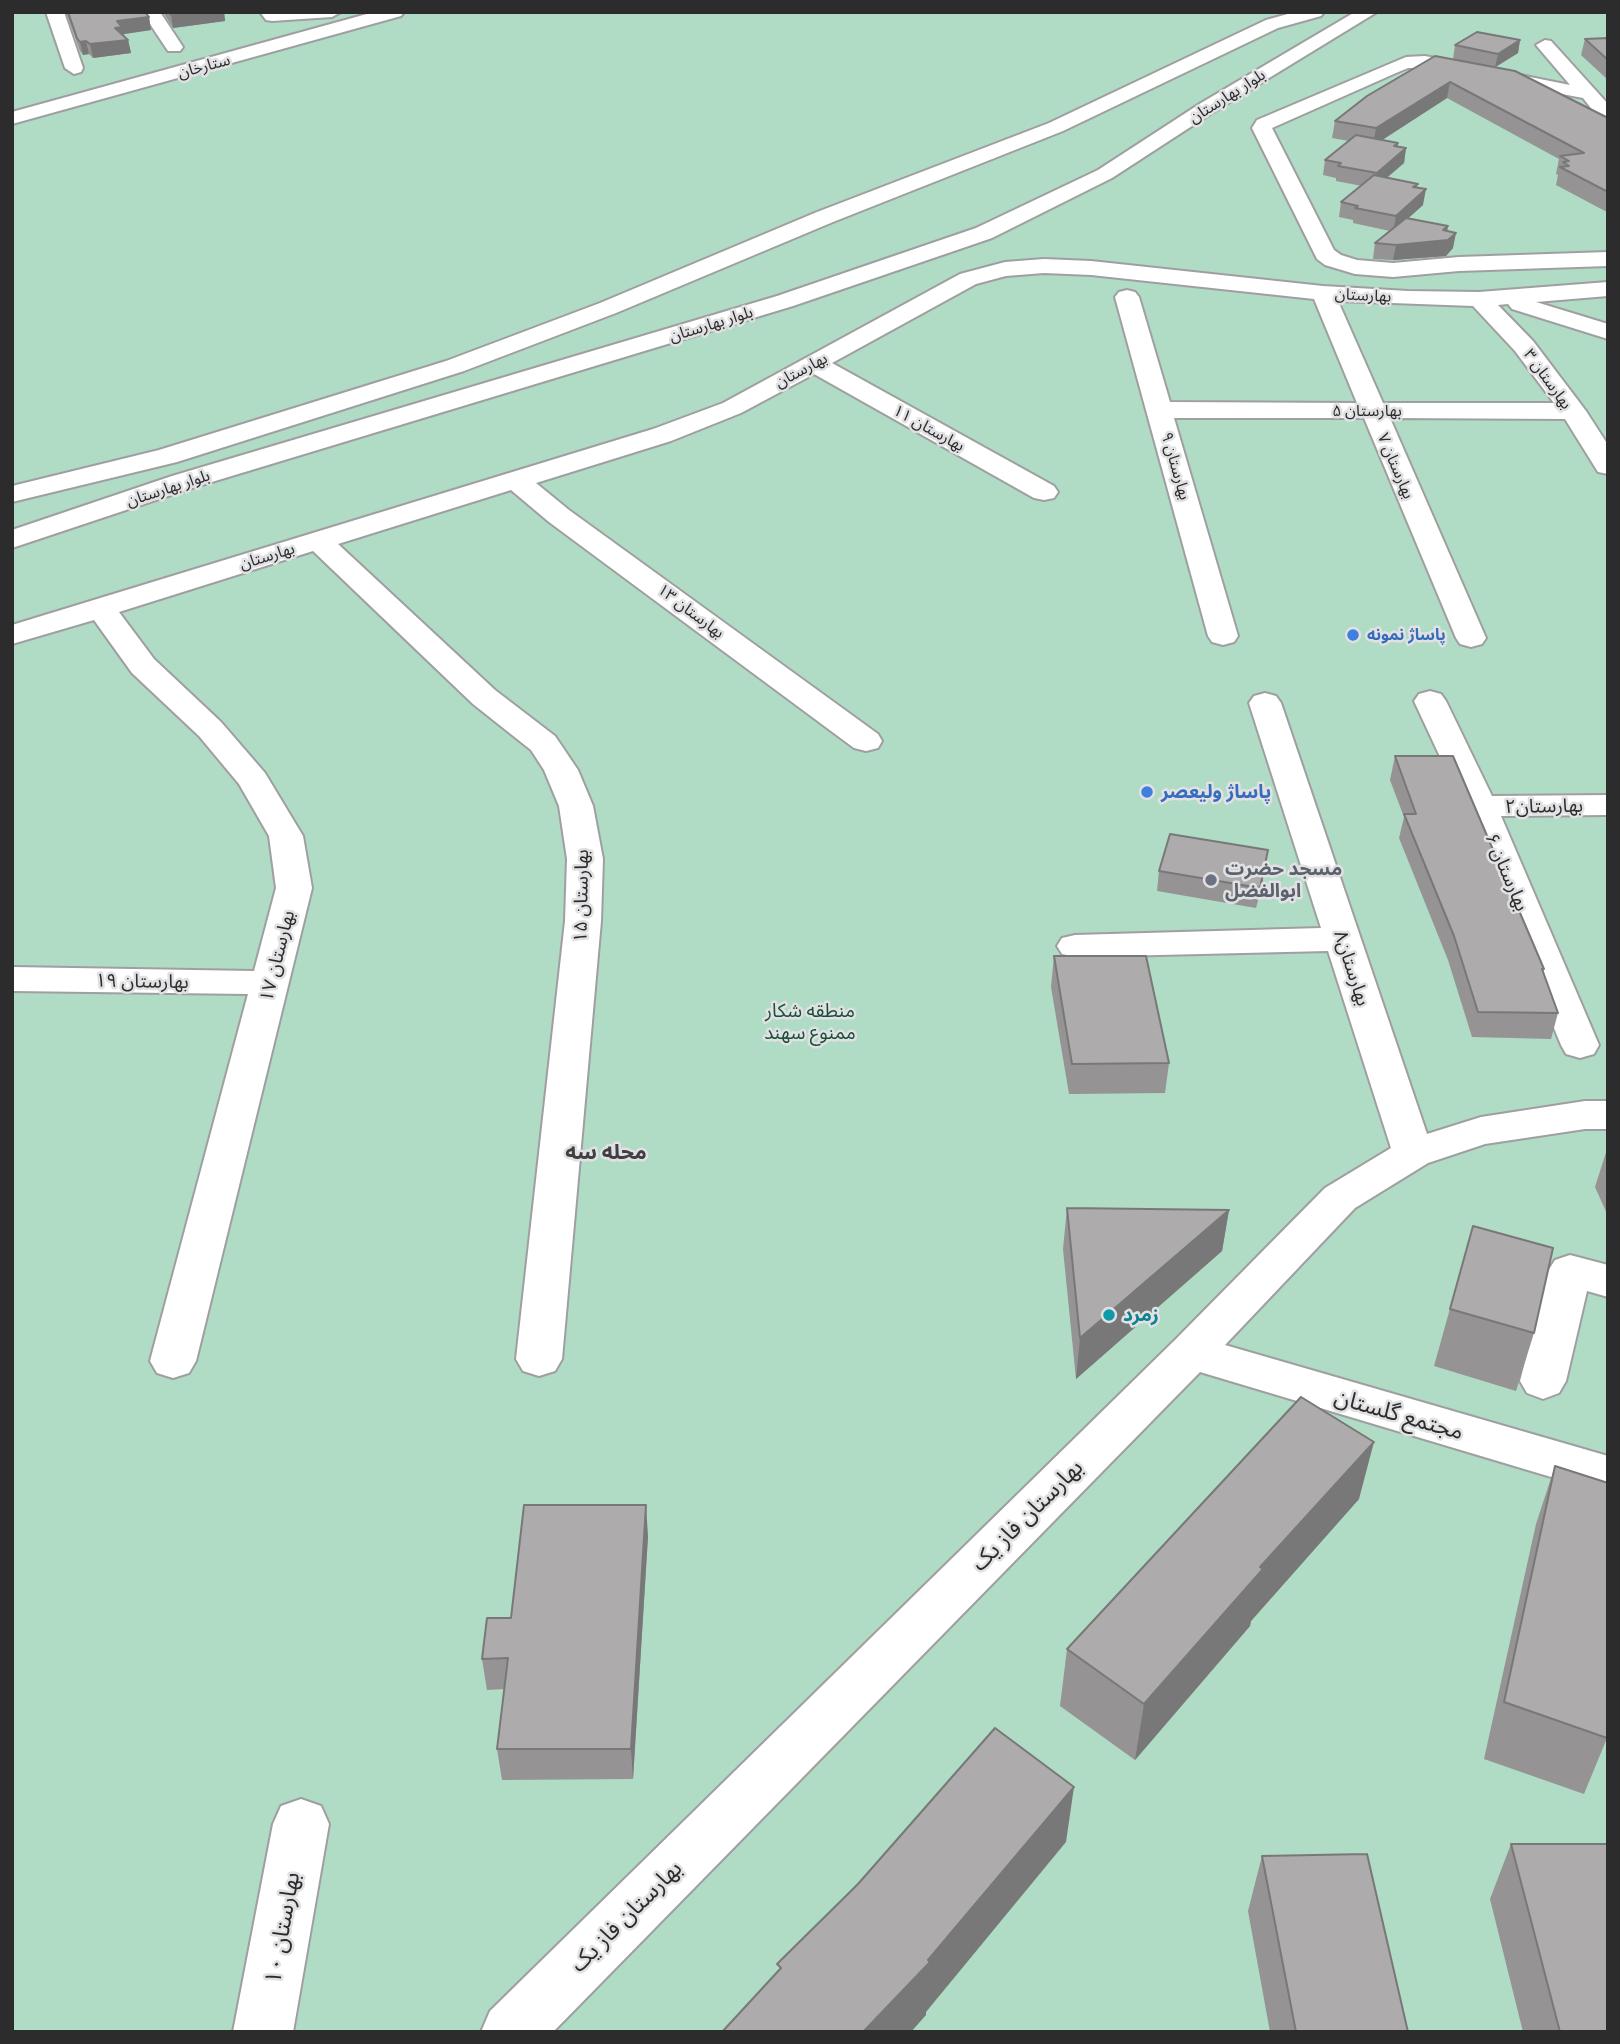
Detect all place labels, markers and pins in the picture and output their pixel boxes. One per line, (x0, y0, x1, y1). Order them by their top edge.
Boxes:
place label: پاساژ نمونه (1367, 625, 1446, 645)
marker: پاساژ نمونه (1345, 627, 1361, 643)
place label: پاساژ ولیعصر (1161, 781, 1271, 803)
marker: پاساژ ولیعصر (1139, 784, 1155, 800)
place label: مسجد حضرت ابوالفضل (1225, 858, 1342, 902)
marker: مسجد حضرت ابوالفضل (1203, 872, 1219, 888)
place label: زمرد (1123, 1304, 1159, 1326)
marker: زمرد (1101, 1307, 1117, 1323)

